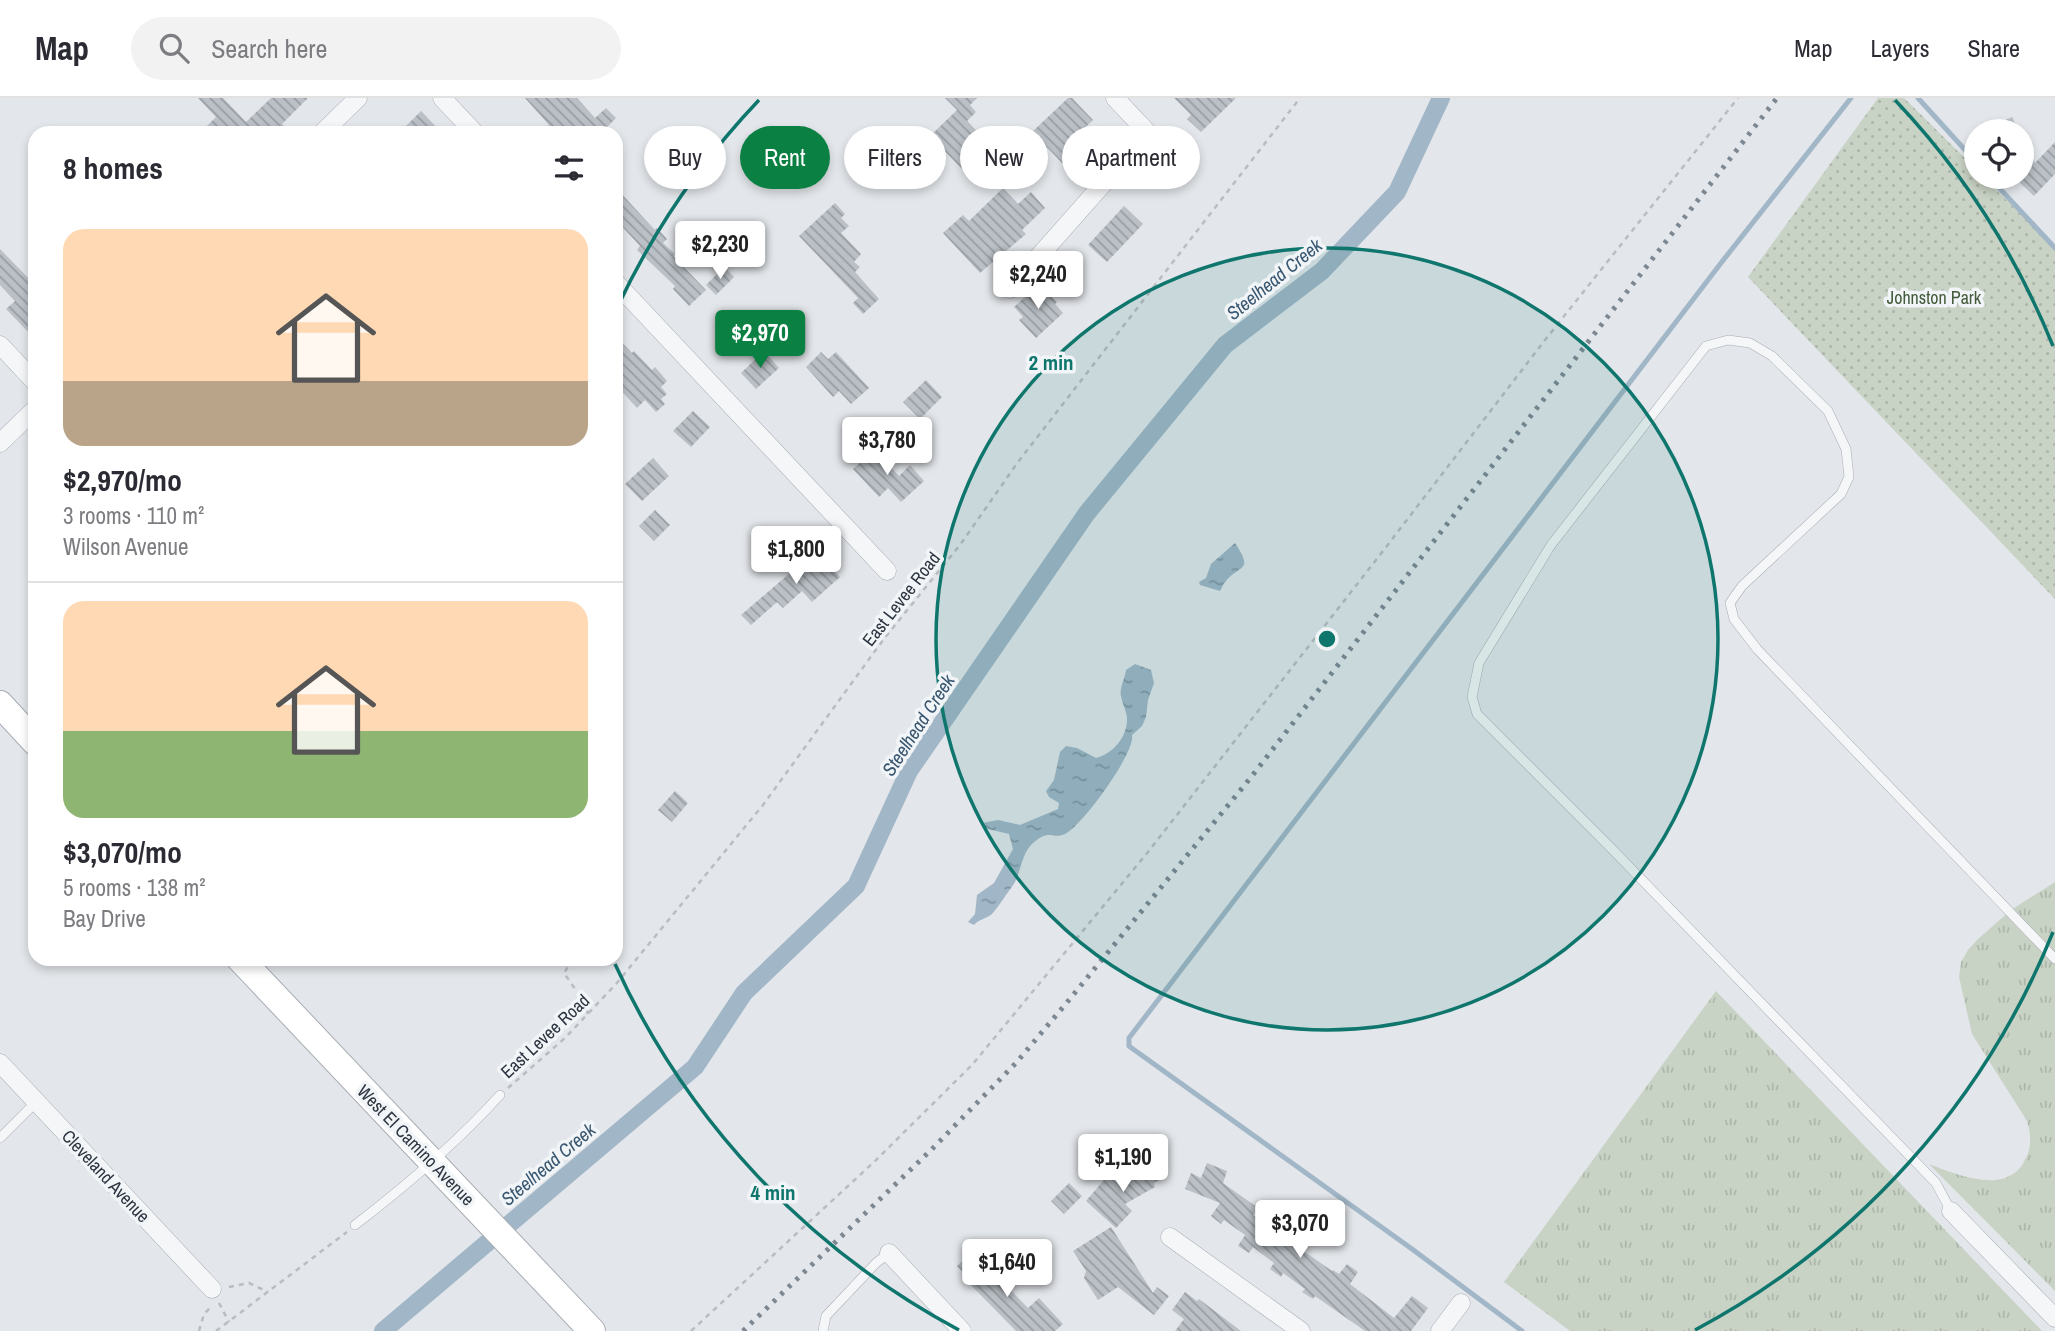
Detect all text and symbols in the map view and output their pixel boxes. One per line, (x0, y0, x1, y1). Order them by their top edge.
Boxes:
search box (131, 17, 621, 80)
text: Map (35, 26, 89, 70)
icon: search (155, 29, 193, 67)
text: Search here (211, 31, 327, 66)
text: Map (1794, 32, 1832, 64)
text: Layers (1870, 32, 1929, 64)
text: Share (1967, 32, 2020, 64)
map controls (1964, 119, 2034, 189)
button: locate (1964, 119, 2034, 189)
chip: Buy (644, 126, 726, 189)
chip: Rent (740, 126, 830, 189)
chip: Filters (844, 126, 946, 189)
chip: New (960, 126, 1048, 189)
chip: Apartment (1062, 126, 1200, 189)
text: 8 homes (63, 148, 163, 188)
icon: filters (550, 149, 588, 187)
pin: $2,230 (663, 222, 777, 281)
text: $2,230 (691, 228, 749, 259)
water label: Steelhead Creek (1221, 232, 1328, 326)
pin: $2,240 (981, 252, 1095, 311)
text: $2,240 (1009, 258, 1067, 289)
icon: home (263, 275, 389, 401)
park label: Johnston Park (1887, 285, 1982, 310)
pin: $2,970 (703, 310, 817, 370)
text: $2,970 (731, 317, 789, 348)
text: 2 min (1029, 348, 1073, 377)
pin: $3,780 (830, 418, 944, 477)
text: $3,780 (858, 424, 916, 455)
text: $2,970/mo (63, 460, 182, 500)
text: 3 rooms · 110 m² (63, 500, 204, 531)
pin: $1,800 (739, 526, 853, 586)
text: Wilson Avenue (63, 531, 189, 562)
text: $1,800 (767, 533, 825, 564)
street label: East Levee Road (856, 547, 946, 651)
centre of rings (1315, 627, 1339, 651)
icon: home (263, 647, 389, 773)
water label: Steelhead Creek (875, 668, 961, 781)
text: $3,070/mo (63, 832, 182, 872)
text: 5 rooms · 138 m² (63, 872, 206, 903)
text: Bay Drive (63, 903, 146, 934)
street label: East Levee Road (495, 988, 595, 1084)
street label: West El Camino Avenue (352, 1079, 480, 1211)
water label: Steelhead Creek (495, 1116, 602, 1211)
street label: Cleveland Avenue (56, 1124, 156, 1228)
pin: $1,190 (1066, 1134, 1180, 1194)
text: $1,190 (1094, 1141, 1152, 1172)
text: 4 min (751, 1178, 795, 1207)
pin: $3,070 (1243, 1200, 1357, 1260)
text: $3,070 (1271, 1207, 1329, 1238)
pin: $1,640 (950, 1240, 1064, 1299)
text: $1,640 (978, 1246, 1036, 1277)

